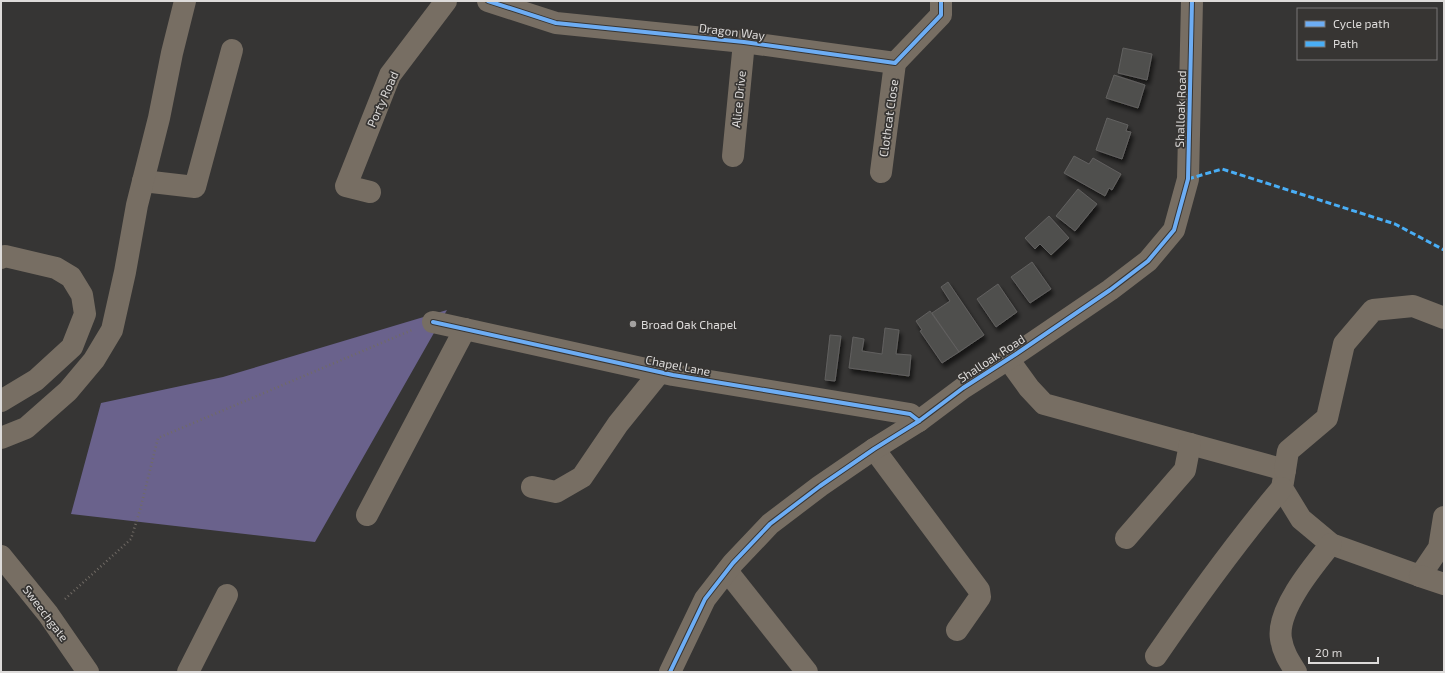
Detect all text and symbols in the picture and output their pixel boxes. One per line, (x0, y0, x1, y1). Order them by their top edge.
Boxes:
legend (1297, 8, 1437, 60)
text: Cycle path (1333, 16, 1390, 30)
street label: Dragon Way (698, 20, 766, 42)
text: Path (1333, 36, 1358, 50)
street label: Porty Road (363, 69, 401, 129)
street label: Alice Drive (728, 70, 748, 128)
street label: Shalloak Road (1172, 70, 1188, 148)
street label: Clothcat Close (876, 78, 900, 158)
place label: Broad Oak Chapel (641, 317, 737, 331)
marker: Broad Oak Chapel (628, 319, 638, 329)
street label: Shalloak Road (955, 331, 1027, 385)
street label: Chapel Lane (644, 352, 712, 378)
street label: Sweechgate (20, 582, 72, 644)
scale bar (1309, 639, 1378, 665)
text: 20 m (1315, 645, 1342, 659)

